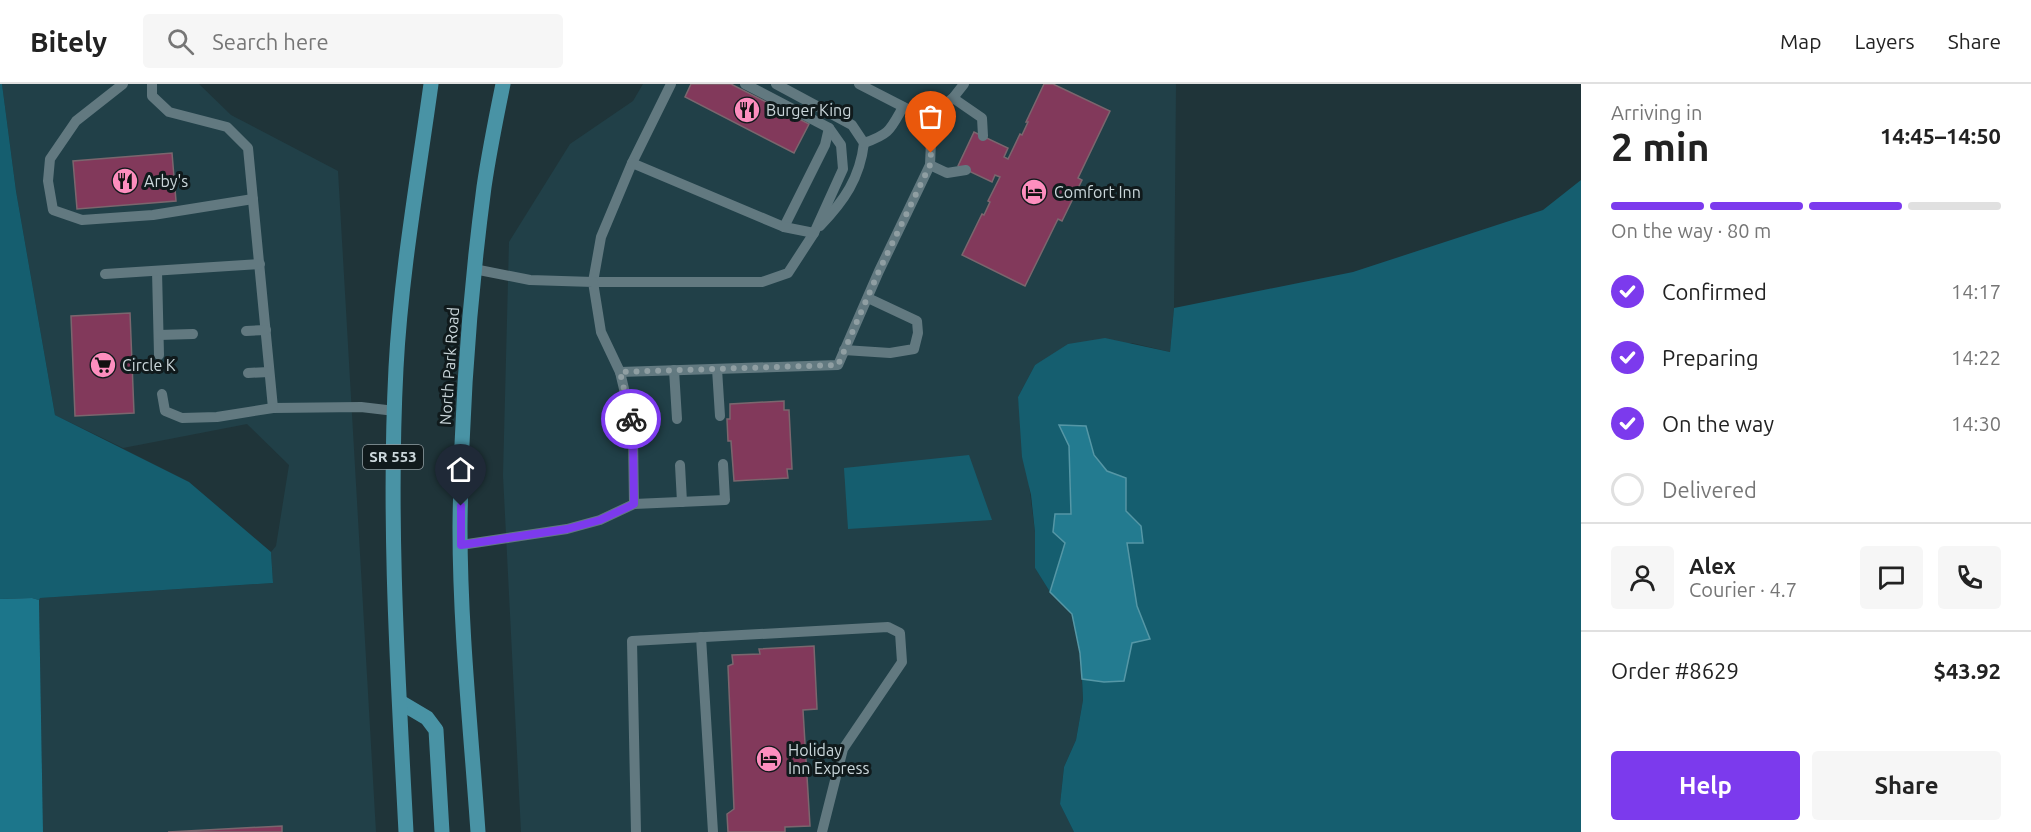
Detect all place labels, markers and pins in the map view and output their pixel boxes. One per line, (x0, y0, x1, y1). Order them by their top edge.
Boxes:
pin (905, 91, 956, 153)
restaurant icon: Burger King (732, 95, 762, 125)
place label: Burger King (766, 101, 851, 119)
restaurant icon: Arby's (110, 166, 140, 196)
place label: Arby's (144, 172, 188, 190)
hotel icon: Comfort Inn (1019, 177, 1049, 207)
place label: Comfort Inn (1054, 183, 1141, 201)
supermarket icon: Circle K (88, 350, 118, 380)
place label: Circle K (122, 356, 176, 374)
pin (435, 444, 486, 506)
place label: Holiday Inn Express (788, 741, 869, 777)
hotel icon: Holiday Inn Express (754, 744, 784, 774)

